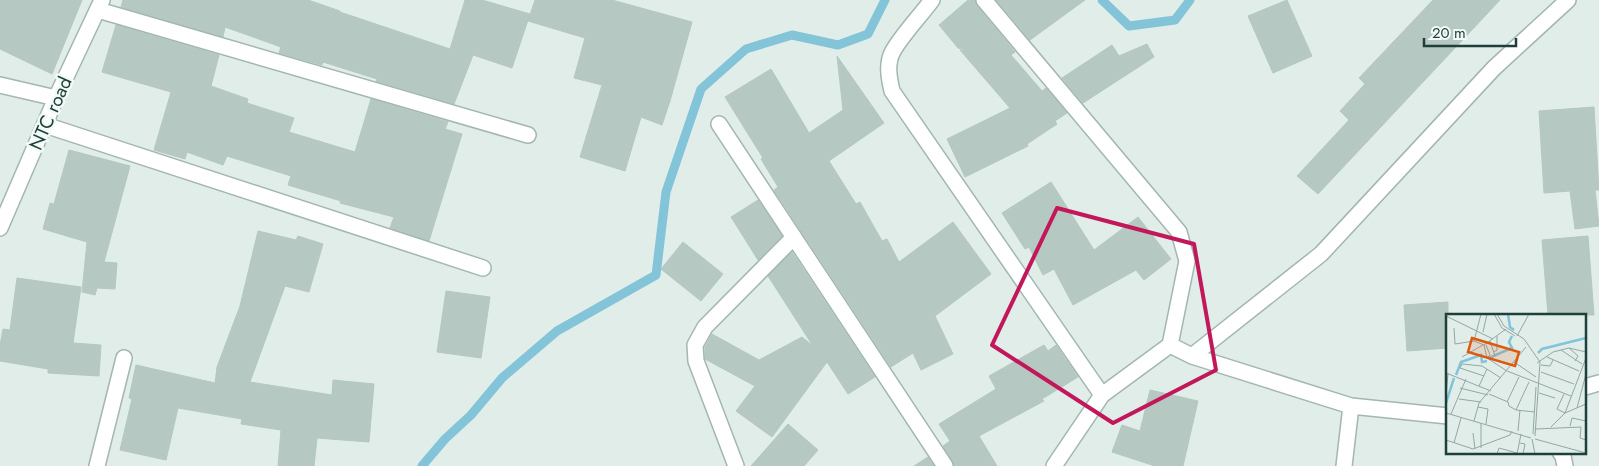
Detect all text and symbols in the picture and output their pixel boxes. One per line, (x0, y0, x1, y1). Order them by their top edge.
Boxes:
scale bar (1424, 15, 1516, 47)
text: 20 m (1432, 22, 1466, 44)
street label: NTC road (22, 72, 79, 154)
inset map (1446, 314, 1586, 454)

